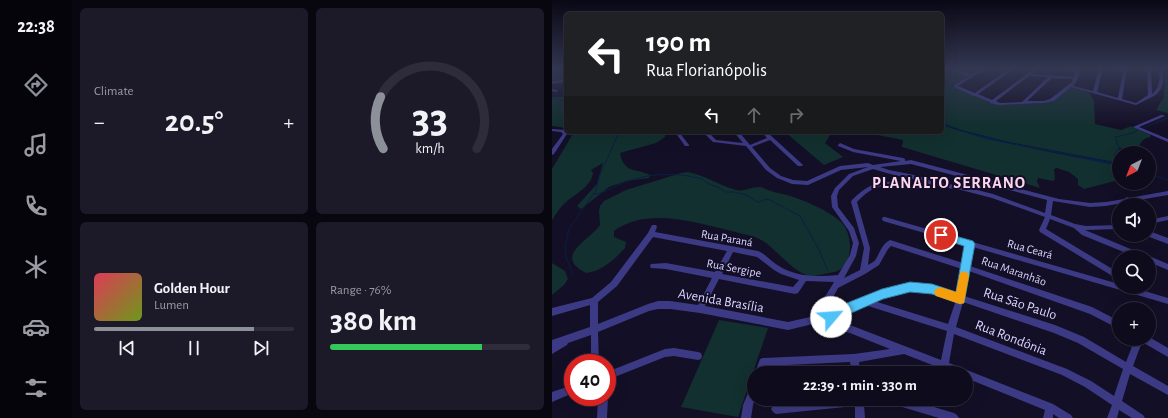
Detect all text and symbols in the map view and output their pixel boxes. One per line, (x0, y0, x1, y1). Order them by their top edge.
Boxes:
text: 22:38 (17, 18, 55, 36)
icon: left (580, 28, 632, 80)
text: 190 m (646, 29, 711, 57)
text: Rua Florianópolis (646, 62, 767, 80)
icon: directions (22, 71, 50, 99)
text: Climate (94, 85, 133, 98)
text: 33 (412, 99, 448, 140)
icon: left (701, 104, 723, 126)
icon: ahead (743, 104, 765, 126)
icon: right (785, 104, 807, 126)
text: 20.5° (165, 107, 223, 137)
text: − (94, 111, 105, 133)
text: + (283, 111, 294, 133)
icon: music (22, 131, 50, 159)
text: km/h (415, 142, 445, 156)
north arrow (1112, 146, 1156, 190)
map controls (1112, 146, 1156, 346)
district label: PLANALTO SERRANO (872, 175, 1026, 191)
icon: phone (22, 192, 50, 220)
button: sound (1112, 198, 1156, 242)
pin (924, 218, 958, 252)
icon: arrive (930, 224, 952, 246)
street label: Rua Paraná (700, 228, 754, 249)
street label: Rua Ceará (1006, 237, 1054, 261)
button: search (1112, 250, 1156, 294)
icon: climate (22, 253, 50, 281)
street label: Rua Maranhão (980, 254, 1048, 288)
street label: Rua Sergipe (706, 257, 762, 279)
text: Golden Hour (154, 281, 230, 296)
text: Range · 76% (330, 284, 391, 297)
street label: Rua São Paulo (982, 286, 1059, 322)
street label: Avenida Brasília (677, 287, 765, 316)
position arrow (810, 296, 852, 338)
text: Lumen (154, 299, 189, 312)
button: + (1112, 302, 1156, 346)
text: 380 km (330, 306, 417, 336)
icon: car (22, 313, 50, 341)
street label: Rua Rondônia (973, 318, 1049, 358)
icon: previous (116, 337, 138, 359)
icon: pause (183, 337, 205, 359)
icon: next (250, 337, 272, 359)
speed limit sign: 40 (564, 354, 616, 406)
icon: filters (22, 374, 50, 402)
text: 22:39 · 1 min · 330 m (803, 378, 917, 393)

